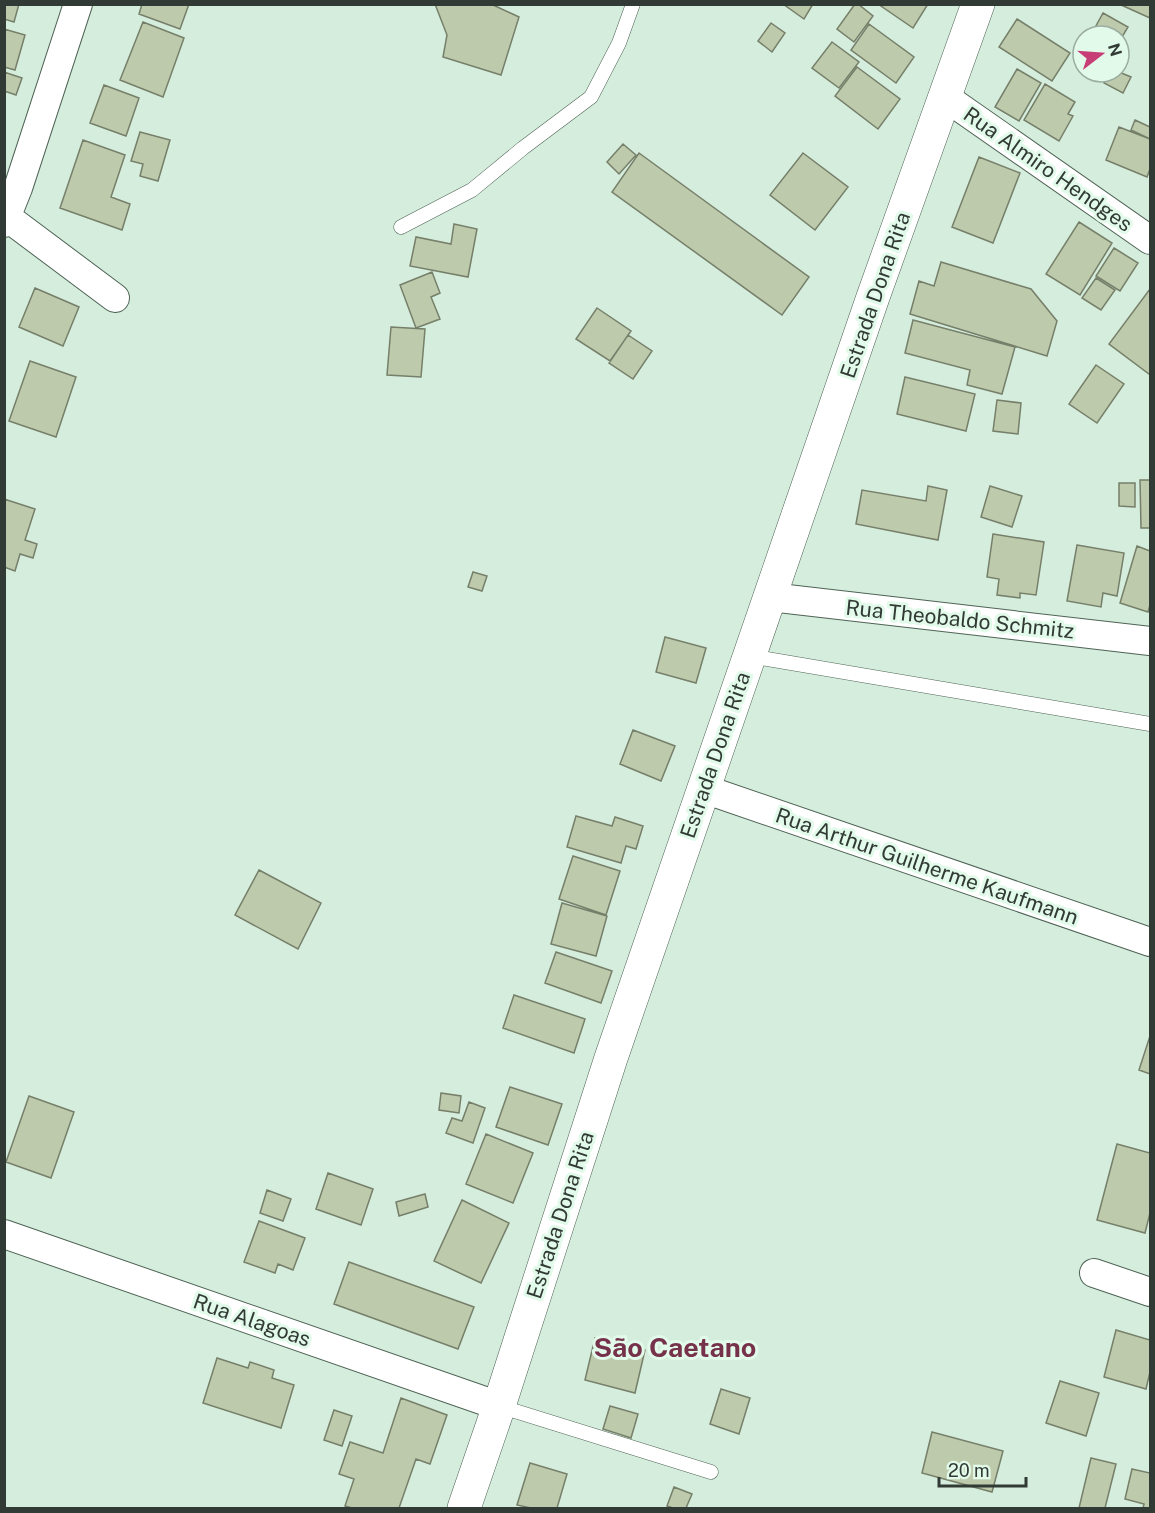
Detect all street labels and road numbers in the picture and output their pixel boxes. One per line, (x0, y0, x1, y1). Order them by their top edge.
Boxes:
street label: Rua Almiro Hendges (959, 101, 1137, 237)
street label: Estrada Dona Rita (835, 209, 915, 381)
street label: Rua Theobaldo Schmitz (845, 595, 1075, 643)
street label: Estrada Dona Rita (675, 669, 755, 841)
street label: Rua Arthur Guilherme Kaufmann (772, 802, 1082, 930)
street label: Estrada Dona Rita (521, 1128, 599, 1302)
street label: Rua Alagoas (190, 1288, 314, 1352)

